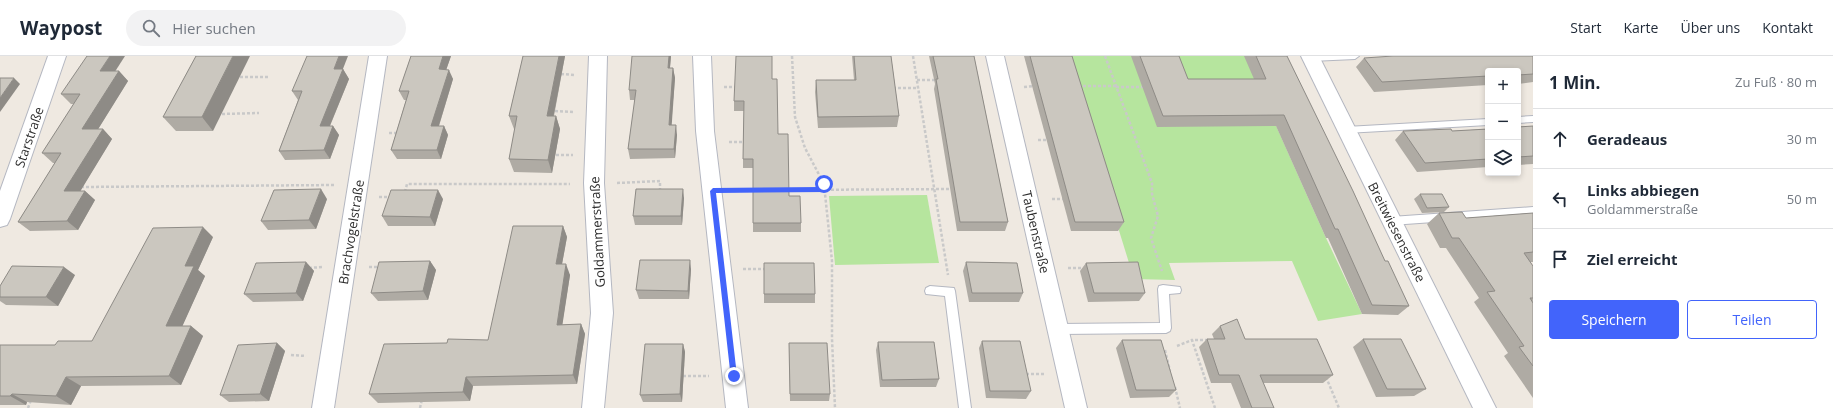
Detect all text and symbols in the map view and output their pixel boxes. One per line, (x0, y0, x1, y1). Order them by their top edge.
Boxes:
search box (126, 10, 406, 46)
text: Waypost (20, 15, 102, 41)
icon: search (140, 17, 162, 39)
text: Hier suchen (172, 18, 256, 38)
text: Start (1570, 18, 1602, 37)
text: Karte (1624, 18, 1658, 37)
text: Über uns (1680, 18, 1740, 37)
text: Kontakt (1762, 18, 1813, 37)
map controls (1485, 68, 1521, 176)
button: + (1485, 68, 1521, 104)
text: 1 Min. (1549, 71, 1600, 94)
text: Zu Fuß · 80 m (1735, 73, 1817, 91)
street label: Starstraße (10, 104, 48, 170)
button: − (1485, 104, 1521, 140)
icon: ahead (1549, 128, 1571, 150)
text: Geradeaus (1587, 129, 1667, 149)
text: 30 m (1787, 130, 1817, 148)
button: layers (1485, 140, 1521, 176)
route start (815, 175, 833, 193)
street label: Goldammerstraße (585, 176, 609, 288)
street label: Brachvogelstraße (334, 178, 368, 286)
street label: Breitwiesenstraße (1364, 179, 1430, 285)
text: Links abbiegen (1587, 180, 1699, 200)
icon: left (1549, 188, 1571, 210)
street label: Taubenstraße (1018, 189, 1054, 275)
text: 50 m (1787, 190, 1817, 208)
text: Goldammerstraße (1587, 200, 1698, 218)
icon: arrive (1549, 248, 1571, 270)
text: Ziel erreicht (1587, 249, 1678, 269)
button: Speichern (1549, 300, 1679, 339)
button: Teilen (1687, 300, 1817, 339)
route end (725, 367, 743, 385)

